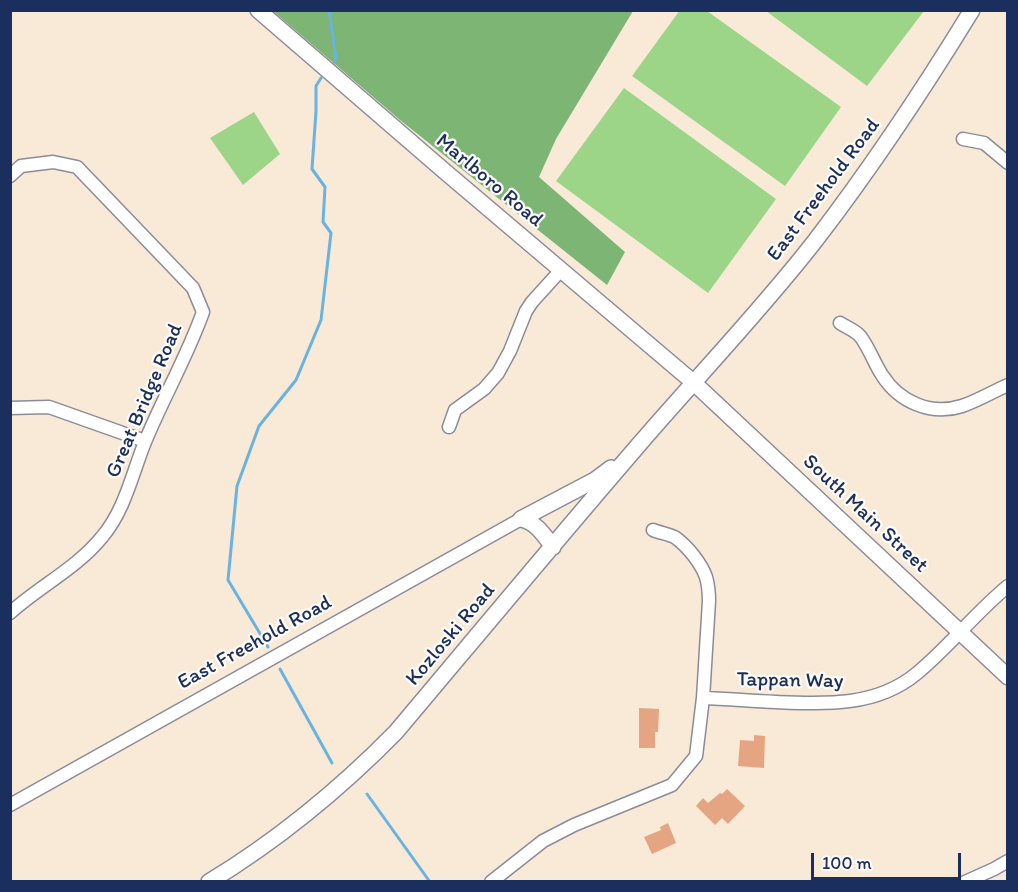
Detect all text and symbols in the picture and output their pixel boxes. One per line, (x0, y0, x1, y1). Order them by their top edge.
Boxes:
street label: East Freehold Road (762, 114, 886, 266)
street label: Marlboro Road (430, 129, 548, 233)
street label: Great Bridge Road (101, 320, 189, 482)
street label: South Main Street (797, 449, 933, 579)
street label: Kozloski Road (401, 579, 501, 691)
street label: East Freehold Road (174, 590, 336, 696)
street label: Tappan Way (736, 667, 844, 695)
scale bar (814, 841, 964, 879)
text: 100 m (822, 852, 872, 874)

